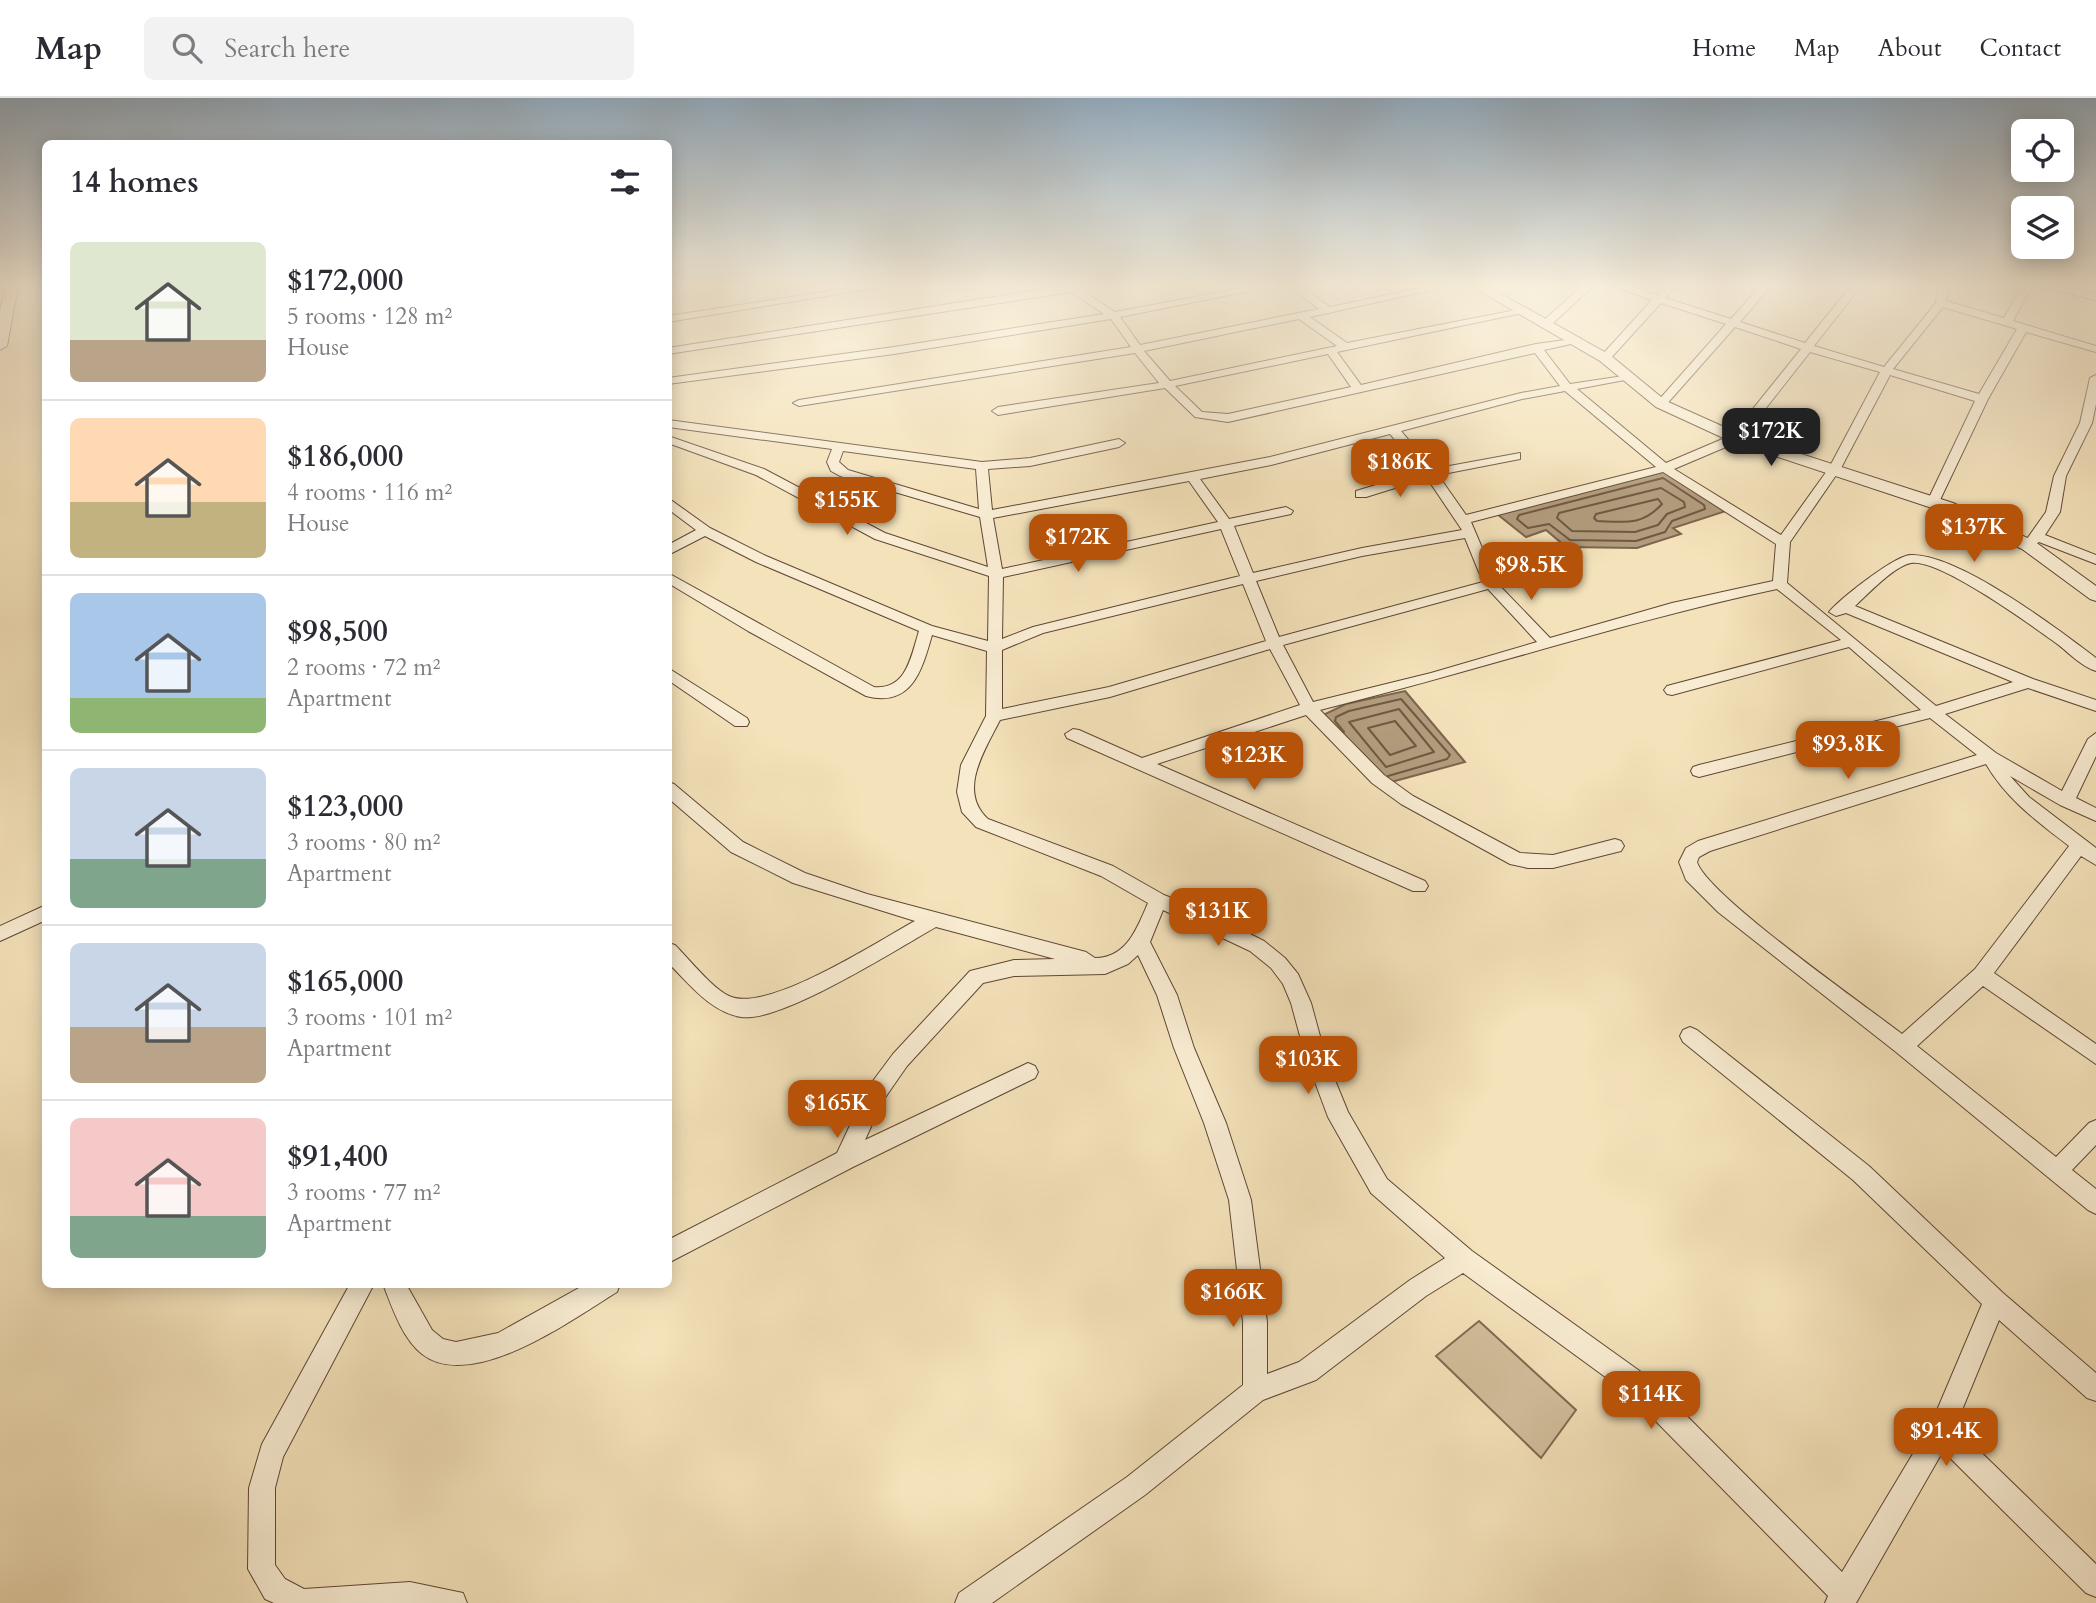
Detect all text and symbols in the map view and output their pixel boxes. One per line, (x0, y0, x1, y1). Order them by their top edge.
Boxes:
search box (144, 17, 634, 80)
text: Map (35, 26, 102, 71)
icon: search (168, 29, 206, 67)
text: Search here (224, 31, 350, 66)
text: Home (1692, 32, 1756, 65)
text: Map (1794, 32, 1840, 65)
text: About (1878, 32, 1942, 65)
text: Contact (1980, 32, 2061, 65)
map controls (2011, 119, 2074, 259)
button: locate (2011, 119, 2074, 182)
text: 14 homes (70, 162, 199, 203)
icon: filters (606, 163, 644, 201)
button: layers (2011, 196, 2074, 259)
text: $172,000 (287, 260, 403, 301)
icon: home (126, 270, 210, 354)
text: 5 rooms · 128 m² (287, 301, 452, 332)
text: House (287, 332, 349, 363)
pin: $172K (1722, 408, 1820, 468)
text: $172K (1738, 415, 1804, 446)
text: $186,000 (287, 436, 403, 477)
pin: $186K (1351, 440, 1449, 499)
icon: home (126, 446, 210, 530)
text: $186K (1367, 446, 1433, 477)
text: 4 rooms · 116 m² (287, 477, 452, 508)
pin: $155K (798, 478, 896, 537)
text: $155K (814, 484, 880, 515)
pin: $137K (1925, 504, 2023, 564)
text: House (287, 508, 349, 539)
text: $137K (1941, 511, 2007, 542)
pin: $172K (1029, 514, 1127, 574)
text: $172K (1045, 521, 1111, 552)
pin: $98.5K (1474, 542, 1588, 602)
text: $98.5K (1495, 549, 1567, 580)
text: $98,500 (287, 611, 388, 652)
icon: home (126, 621, 210, 705)
text: 2 rooms · 72 m² (287, 652, 440, 683)
text: Apartment (287, 683, 391, 714)
pin: $93.8K (1791, 722, 1905, 781)
text: $93.8K (1812, 728, 1884, 759)
pin: $123K (1205, 732, 1303, 792)
text: $123K (1221, 739, 1287, 770)
text: $123,000 (287, 786, 403, 827)
icon: home (126, 796, 210, 880)
text: 3 rooms · 80 m² (287, 827, 440, 858)
text: Apartment (287, 858, 391, 889)
pin: $131K (1169, 888, 1267, 948)
text: $131K (1185, 895, 1251, 926)
text: $165,000 (287, 961, 403, 1002)
icon: home (126, 971, 210, 1055)
text: 3 rooms · 101 m² (287, 1002, 452, 1033)
text: Apartment (287, 1033, 391, 1064)
pin: $103K (1259, 1037, 1357, 1096)
text: $103K (1275, 1043, 1341, 1074)
pin: $165K (788, 1080, 886, 1140)
text: $165K (804, 1087, 870, 1118)
text: $91,400 (287, 1136, 388, 1177)
icon: home (126, 1146, 210, 1230)
text: 3 rooms · 77 m² (287, 1177, 440, 1208)
text: Apartment (287, 1208, 391, 1239)
pin: $166K (1184, 1270, 1282, 1329)
text: $166K (1200, 1276, 1266, 1307)
pin: $114K (1602, 1372, 1700, 1431)
text: $114K (1618, 1378, 1684, 1409)
pin: $91.4K (1889, 1408, 2003, 1468)
text: $91.4K (1910, 1415, 1982, 1446)

